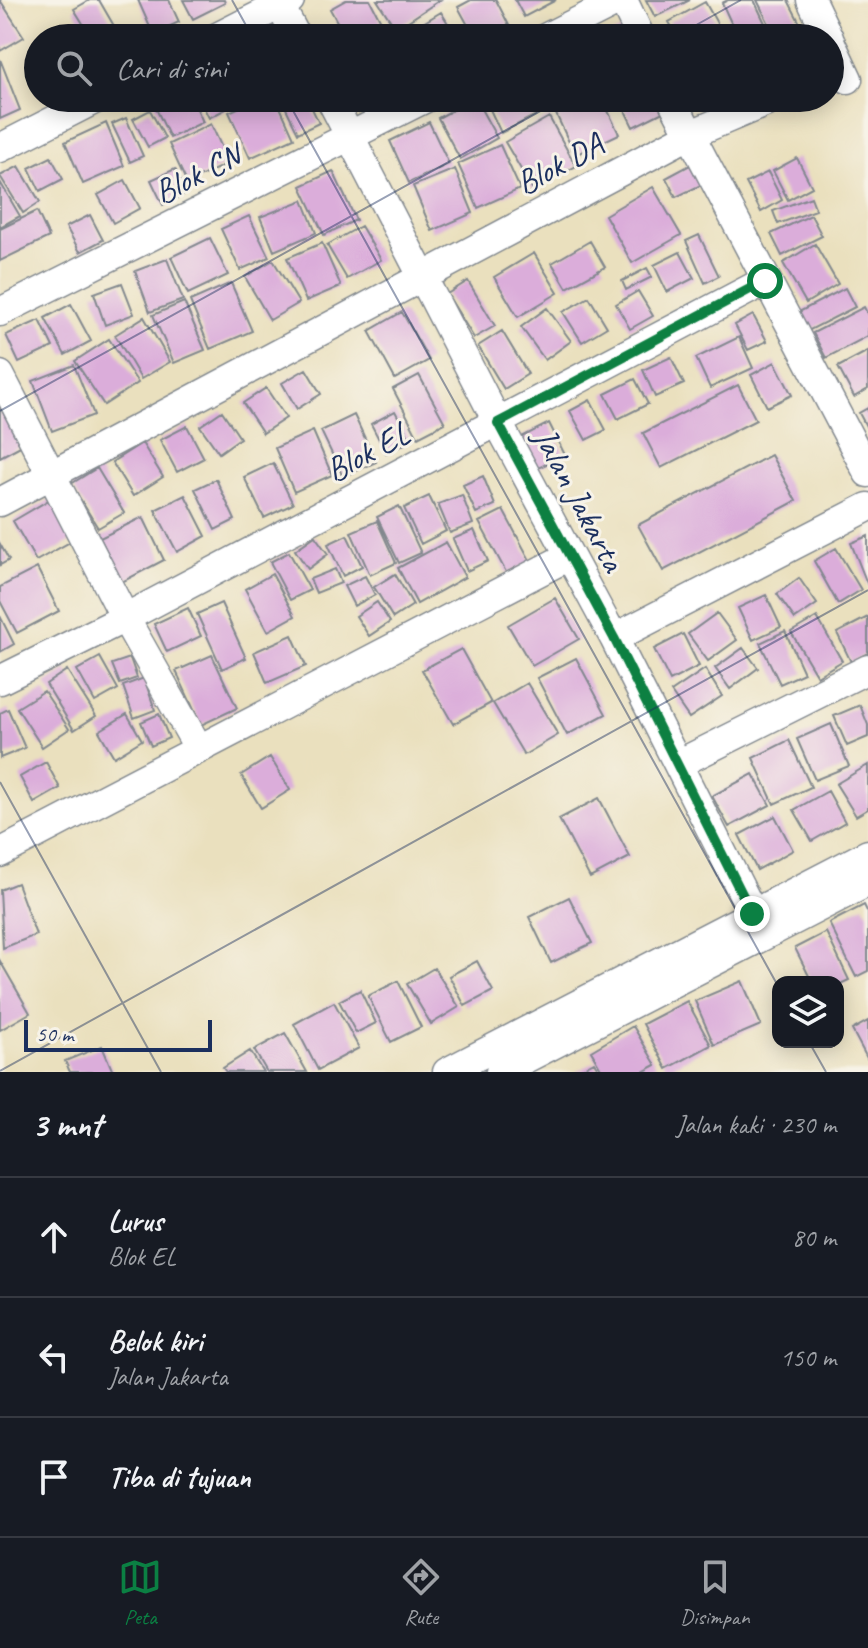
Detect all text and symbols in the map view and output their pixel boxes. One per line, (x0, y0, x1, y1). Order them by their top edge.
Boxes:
search box (24, 24, 844, 112)
icon: search (52, 46, 96, 90)
text: Cari di sini (116, 49, 227, 87)
street label: Blok DA (508, 122, 612, 204)
street label: Blok CN (146, 131, 252, 213)
route start (747, 263, 783, 299)
street label: Blok EL (318, 411, 417, 491)
street label: Jalan Jakarta (523, 418, 636, 581)
route end (734, 896, 770, 932)
map controls (772, 976, 844, 1048)
button: layers (772, 976, 844, 1048)
scale bar (24, 1016, 212, 1052)
text: 50 m (36, 1020, 73, 1048)
text: 3 mnt (32, 1103, 102, 1146)
text: Jalan kaki · 230 m (676, 1108, 836, 1141)
text: Lurus (108, 1202, 163, 1240)
icon: ahead (32, 1215, 76, 1259)
text: 80 m (792, 1221, 836, 1254)
text: Blok EL (108, 1240, 176, 1273)
text: Belok kiri (108, 1322, 203, 1360)
icon: left (32, 1335, 76, 1379)
text: 150 m (780, 1341, 836, 1374)
text: Jalan Jakarta (108, 1360, 228, 1393)
icon: arrive (32, 1455, 76, 1499)
text: Tiba di tujuan (108, 1458, 251, 1496)
tab: Peta (118, 1555, 162, 1631)
tab: Rute (399, 1555, 443, 1631)
tab: Disimpan (680, 1555, 750, 1631)

